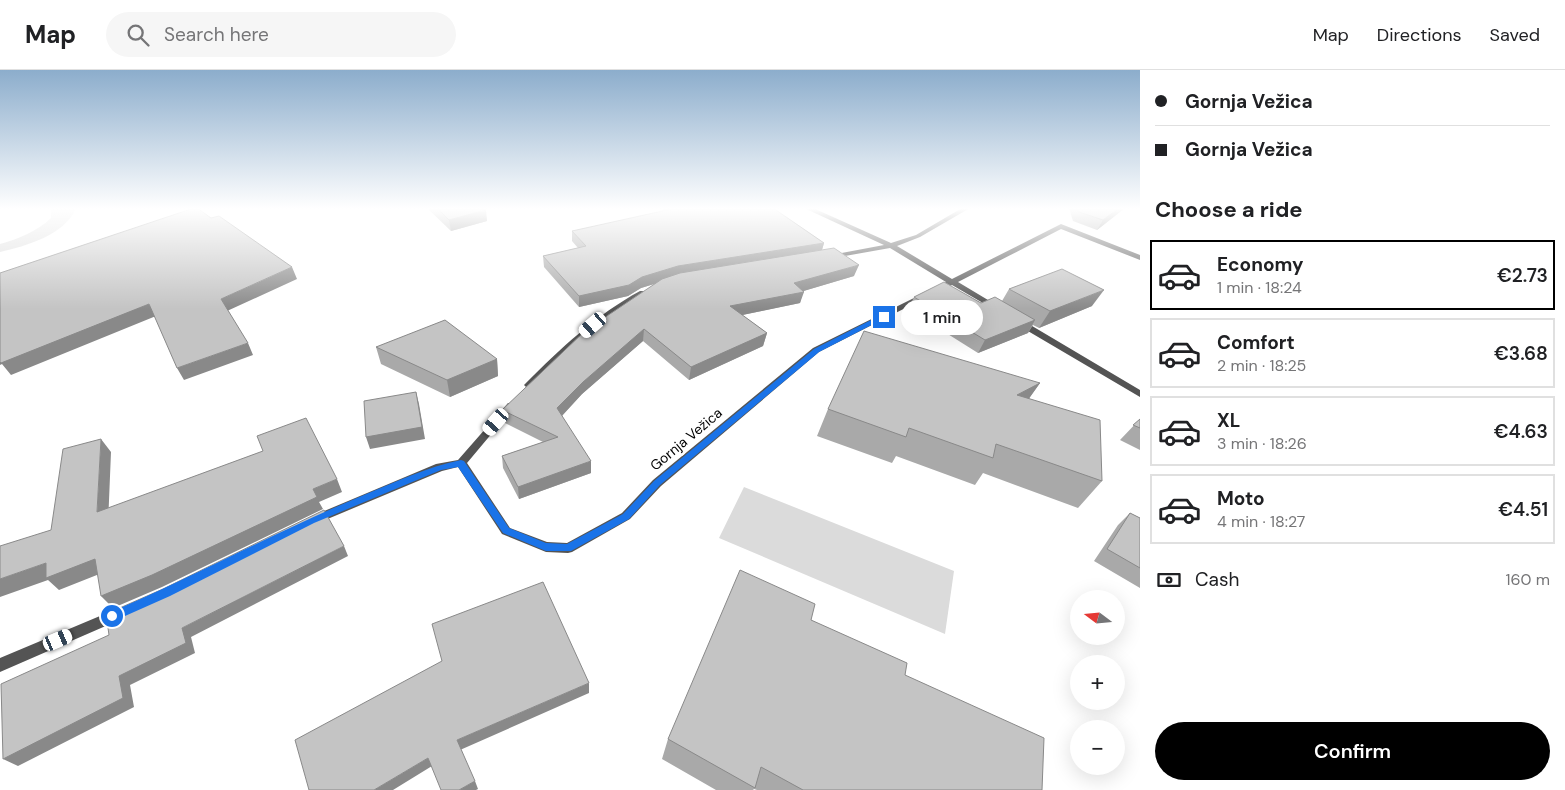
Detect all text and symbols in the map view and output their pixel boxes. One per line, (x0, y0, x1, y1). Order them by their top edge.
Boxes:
search box (106, 12, 456, 57)
text: Map (25, 19, 76, 50)
icon: search (124, 21, 152, 49)
text: Search here (164, 22, 269, 47)
text: Map (1313, 23, 1349, 47)
text: Directions (1377, 23, 1462, 47)
text: Saved (1490, 23, 1540, 47)
text: Gornja Vežica (1185, 89, 1313, 114)
text: Gornja Vežica (1185, 137, 1313, 162)
text: Choose a ride (1155, 195, 1303, 224)
text: Economy (1217, 252, 1304, 277)
icon: car (1157, 253, 1202, 298)
text: €2.73 (1497, 263, 1548, 288)
text: 1 min · 18:24 (1217, 277, 1302, 298)
callout: 1 min (902, 300, 984, 334)
route end (873, 306, 895, 328)
text: 1 min (923, 307, 961, 328)
car (576, 309, 609, 341)
text: Comfort (1217, 330, 1295, 355)
icon: car (1157, 331, 1202, 376)
text: €3.68 (1494, 341, 1548, 366)
text: 2 min · 18:25 (1217, 355, 1306, 376)
street label: Gornja Vežica (646, 404, 726, 474)
car (480, 406, 511, 438)
text: XL (1217, 408, 1240, 433)
icon: car (1157, 409, 1202, 454)
text: €4.63 (1494, 419, 1548, 444)
text: 3 min · 18:26 (1217, 433, 1307, 454)
text: Moto (1217, 486, 1265, 511)
icon: car (1157, 487, 1202, 532)
text: €4.51 (1498, 497, 1548, 522)
text: 4 min · 18:27 (1217, 511, 1305, 532)
icon: cash (1155, 566, 1183, 594)
text: Cash (1195, 567, 1239, 592)
text: 160 m (1506, 569, 1550, 590)
north arrow (1070, 590, 1125, 645)
map controls (1070, 590, 1125, 775)
route start (101, 605, 123, 627)
car (41, 627, 74, 653)
button: + (1070, 655, 1125, 710)
button: − (1070, 720, 1125, 775)
button: Confirm (1155, 722, 1550, 780)

